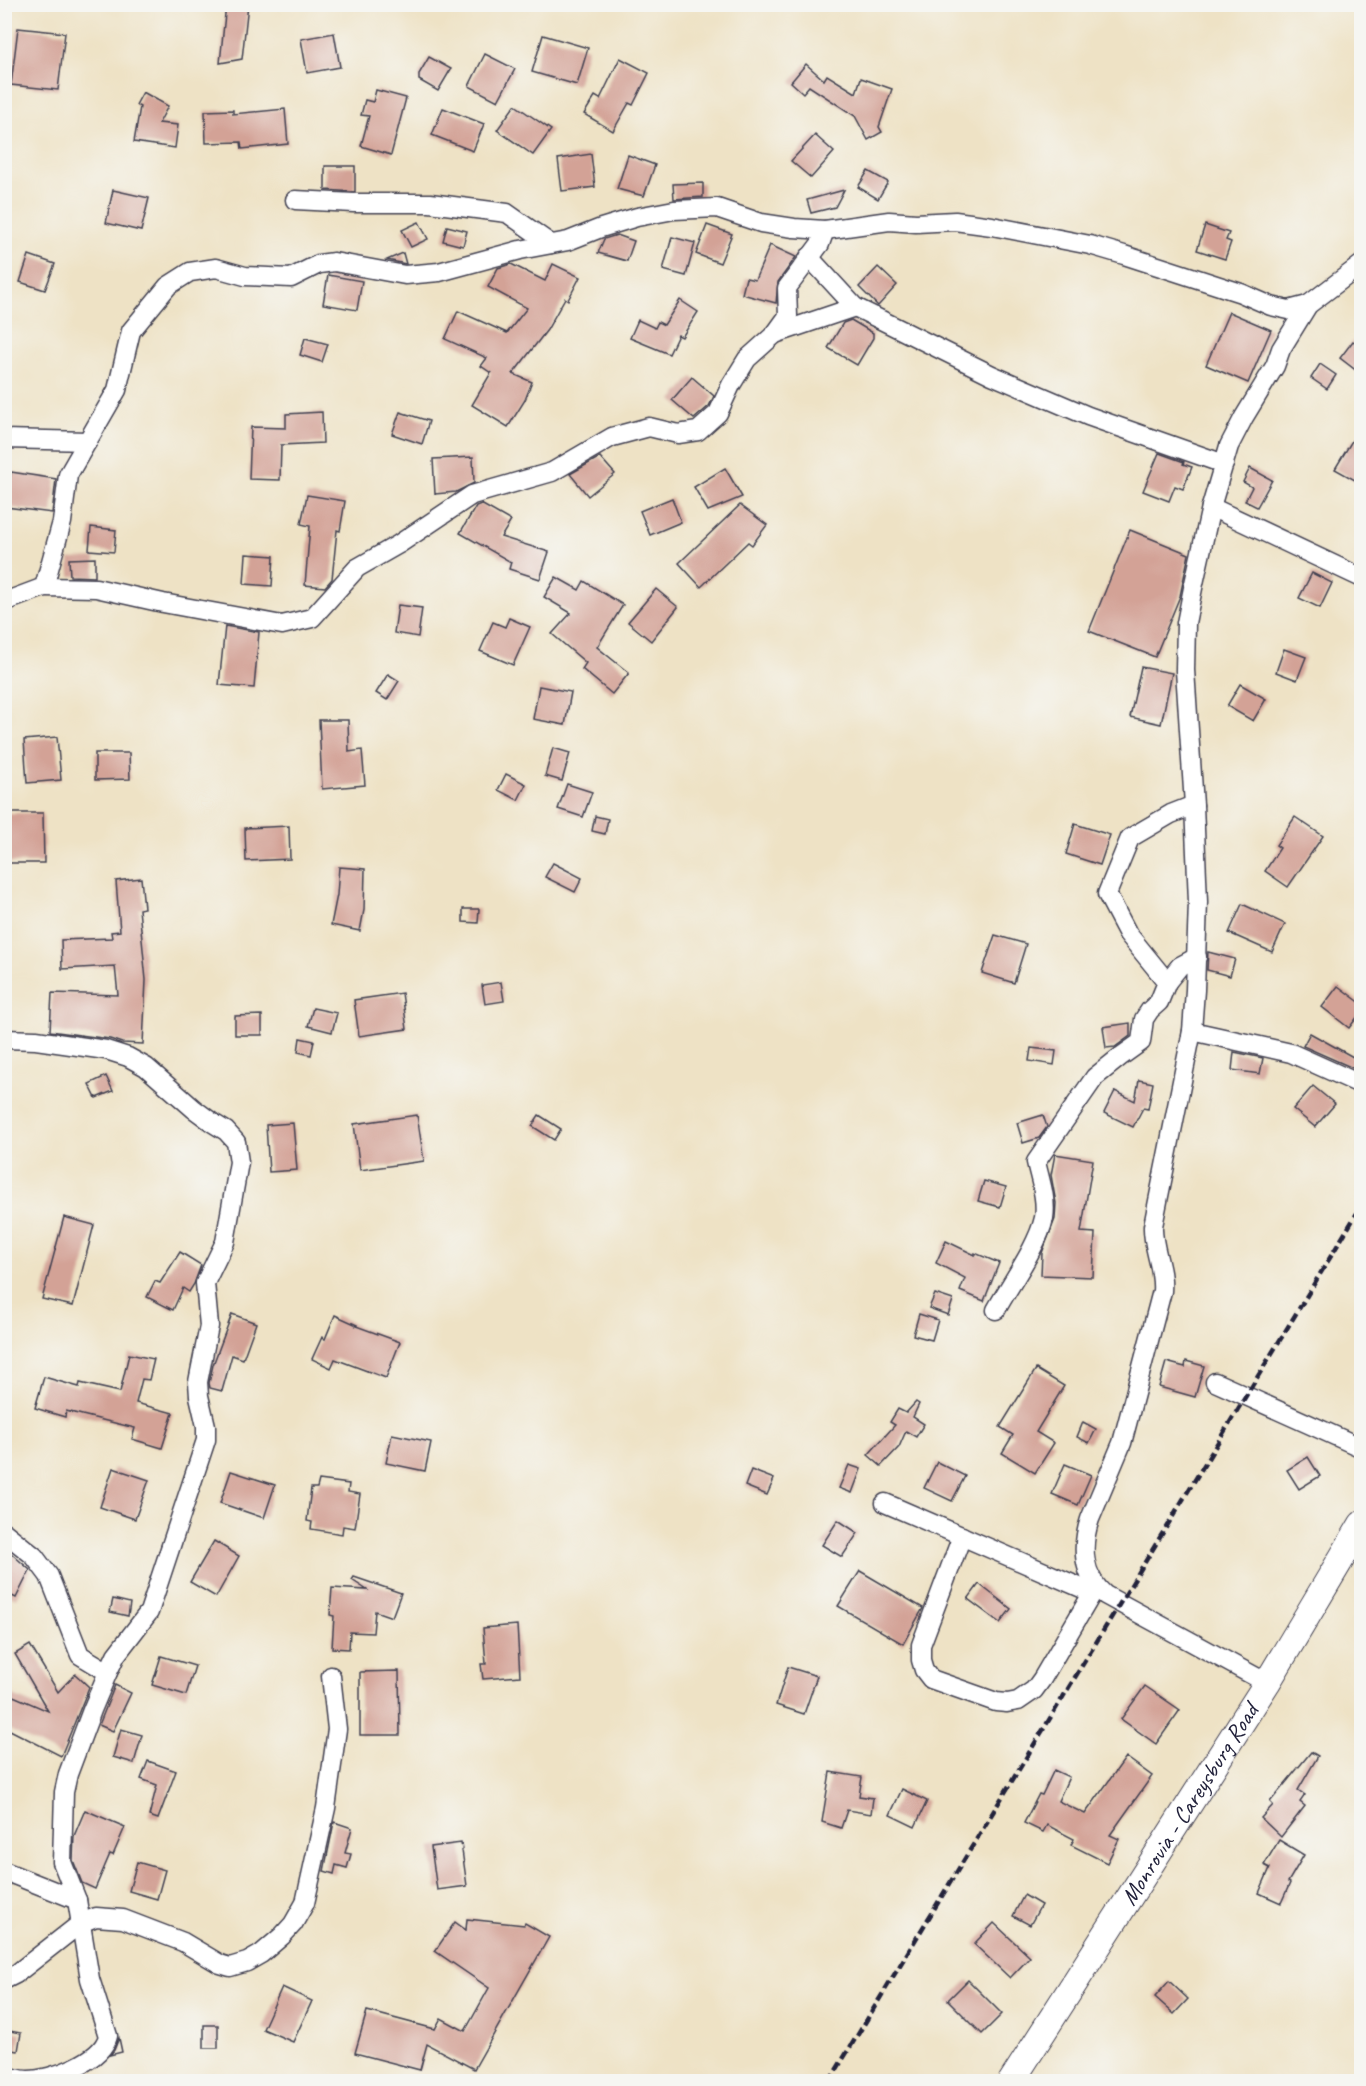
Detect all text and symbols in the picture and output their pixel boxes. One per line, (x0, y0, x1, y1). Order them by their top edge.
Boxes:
street label: Monrovia - Careysburg Road (1114, 1695, 1267, 1911)

